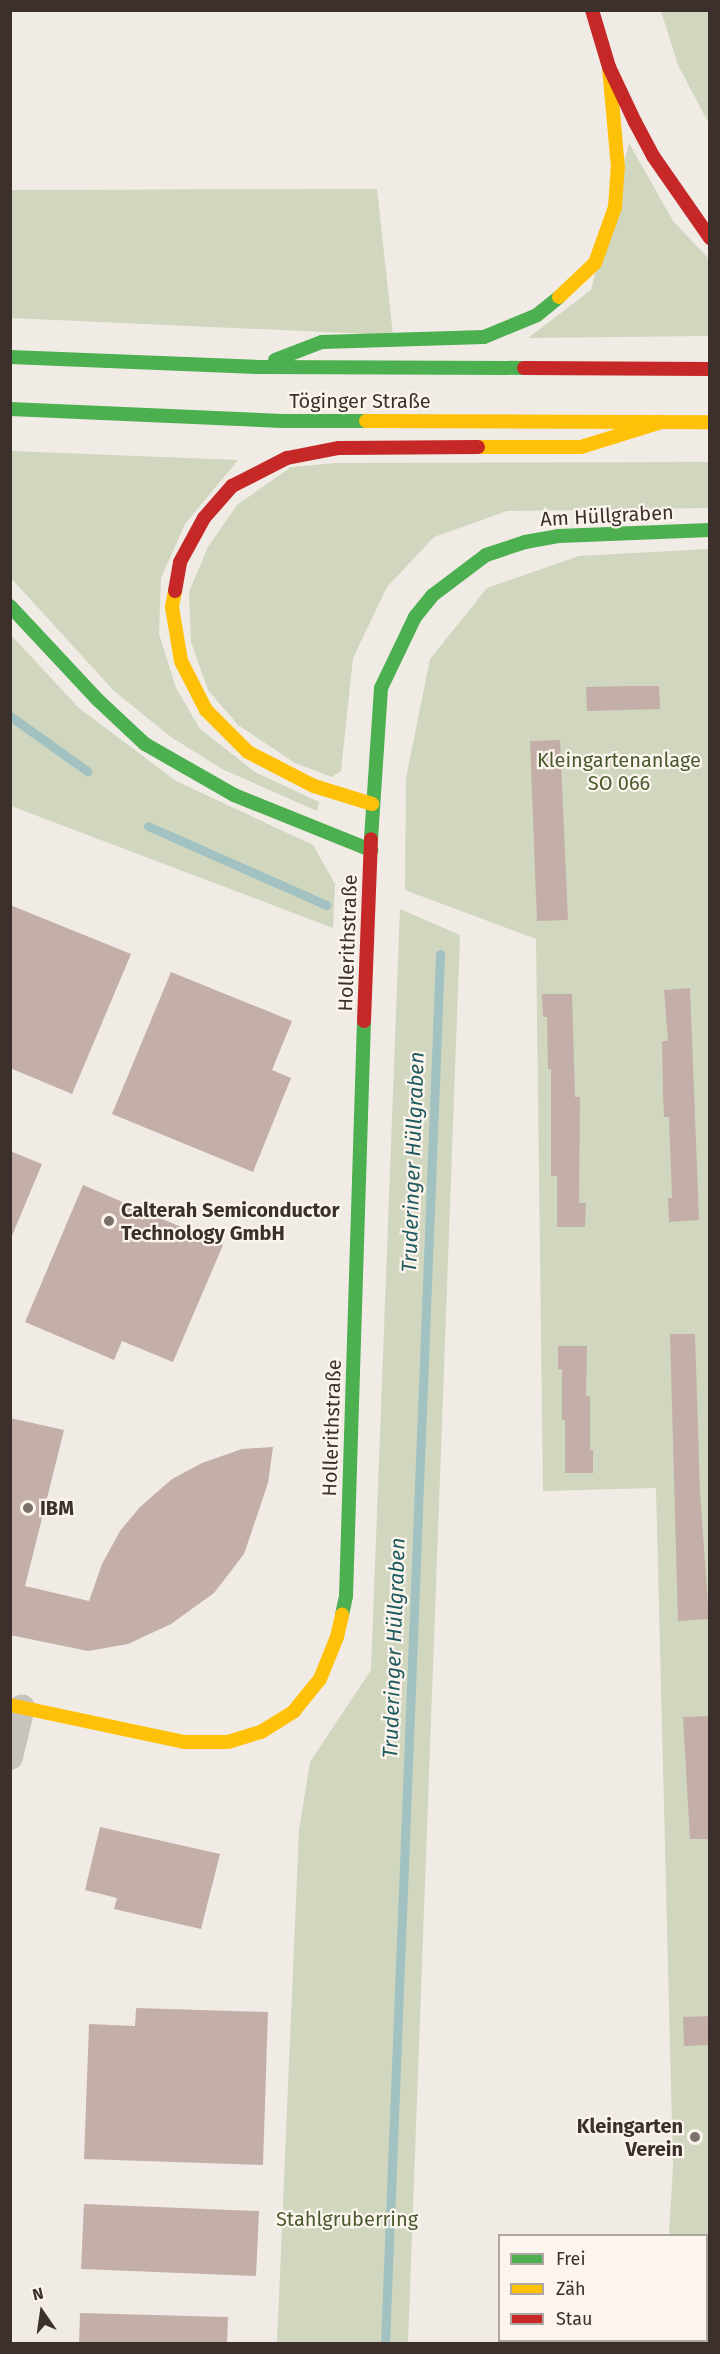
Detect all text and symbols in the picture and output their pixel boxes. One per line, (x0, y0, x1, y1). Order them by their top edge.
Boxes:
street label: Töginger Straße (289, 389, 431, 413)
street label: Am Hüllgraben (540, 501, 674, 531)
park label: Kleingartenanlage SO 066 (537, 748, 701, 795)
street label: Hollerithstraße (334, 874, 362, 1012)
water label: Truderinger Hüllgraben (397, 1051, 429, 1273)
place label: Calterah Semiconductor Technology GmbH (121, 1198, 339, 1245)
marker: Calterah Semiconductor Technology GmbH (102, 1214, 116, 1228)
street label: Hollerithstraße (318, 1359, 346, 1497)
place label: IBM (40, 1496, 74, 1520)
marker: IBM (21, 1501, 35, 1515)
water label: Truderinger Hüllgraben (378, 1537, 410, 1759)
place label: Kleingarten Verein (577, 2114, 683, 2161)
marker: Kleingarten Verein (688, 2130, 702, 2144)
park label: Stahlgruberring (276, 2207, 418, 2231)
legend (498, 2234, 708, 2342)
text: Frei (556, 2248, 586, 2270)
text: Zäh (556, 2278, 585, 2300)
north arrow (12, 2282, 72, 2342)
text: N (31, 2284, 45, 2304)
text: Stau (556, 2308, 592, 2330)

